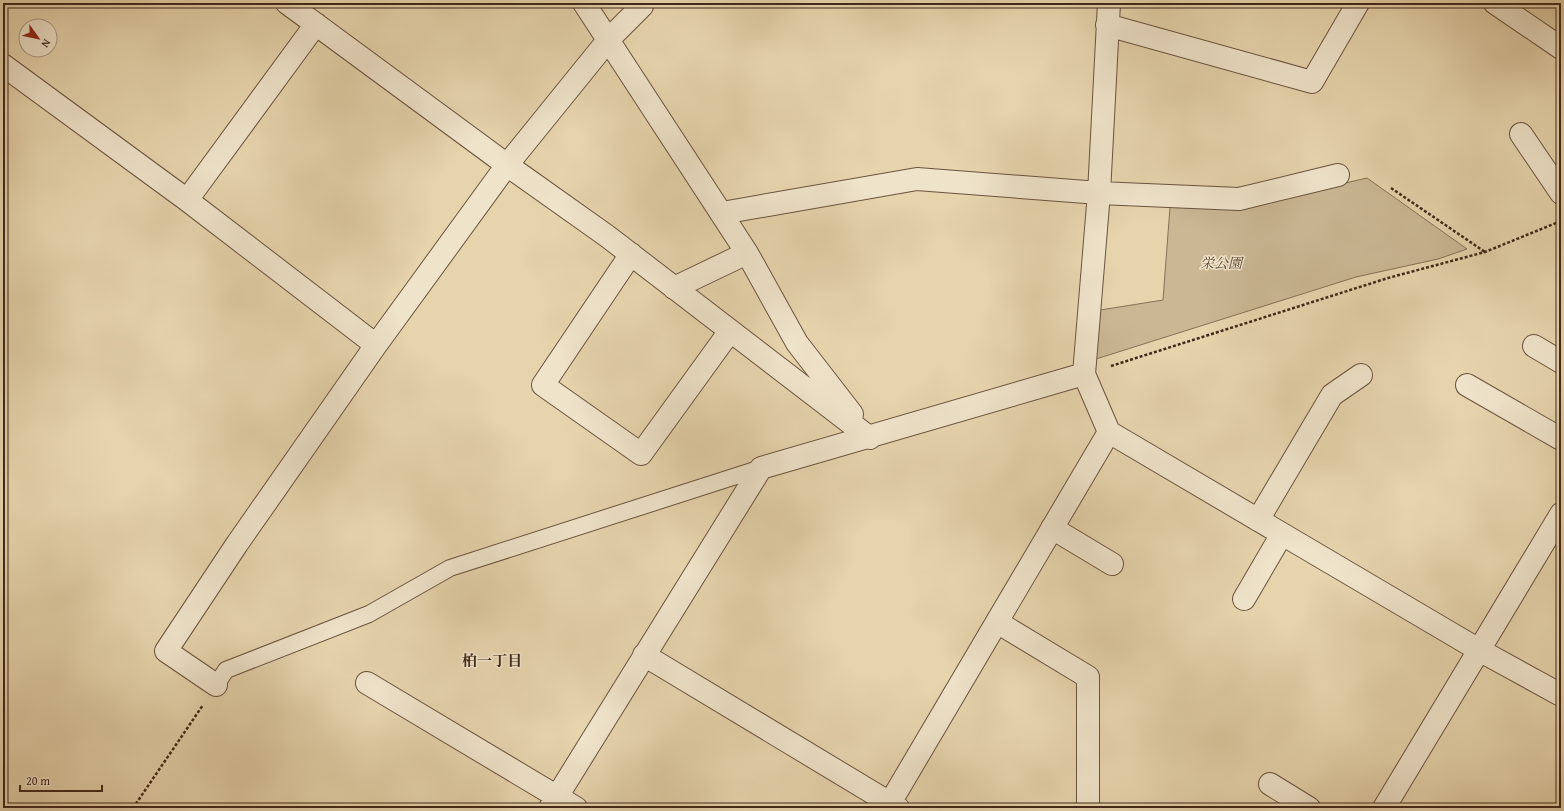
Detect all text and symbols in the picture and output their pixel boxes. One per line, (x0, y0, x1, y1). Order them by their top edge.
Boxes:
north arrow (18, 18, 58, 58)
text: N (37, 36, 55, 51)
park label: 栄公園 (1200, 253, 1244, 273)
district label: 柏一丁目 (462, 650, 522, 671)
scale bar (20, 767, 102, 793)
text: 20 m (26, 772, 50, 789)

